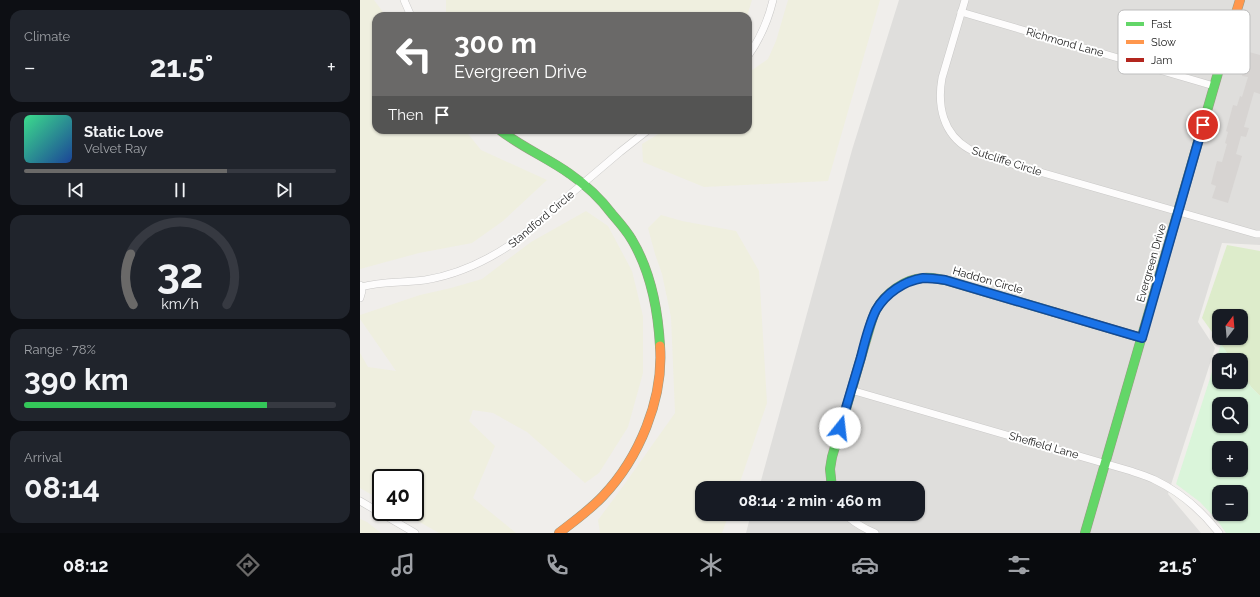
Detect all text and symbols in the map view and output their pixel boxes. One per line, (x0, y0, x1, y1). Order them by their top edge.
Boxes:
legend (1118, 10, 1250, 74)
text: Fast (1151, 18, 1172, 31)
street label: Richmond Lane (1025, 25, 1106, 60)
text: 300 m (454, 27, 537, 60)
icon: left (388, 28, 440, 80)
text: Climate (24, 29, 70, 44)
text: Slow (1151, 36, 1176, 49)
text: 21.5° (150, 49, 213, 84)
text: − (24, 54, 36, 80)
text: + (327, 54, 336, 80)
text: Jam (1151, 54, 1172, 67)
text: Evergreen Drive (454, 61, 587, 82)
icon: arrive (431, 104, 453, 126)
text: Then (388, 106, 423, 124)
pin (1186, 108, 1220, 142)
icon: arrive (1192, 114, 1214, 136)
text: Static Love (84, 123, 163, 141)
text: Velvet Ray (84, 141, 147, 156)
street label: Sutcliffe Circle (970, 144, 1044, 179)
icon: previous (65, 179, 87, 201)
icon: pause (169, 179, 191, 201)
icon: next (273, 179, 295, 201)
street label: Standford Circle (506, 188, 577, 251)
street label: Evergreen Drive (1134, 222, 1169, 304)
text: 32 (157, 248, 203, 297)
street label: Haddon Circle (951, 264, 1025, 297)
text: km/h (161, 295, 199, 311)
north arrow (1212, 309, 1248, 345)
map controls (1212, 309, 1248, 521)
text: Range · 78% (24, 342, 96, 357)
button: sound (1212, 353, 1248, 389)
text: 390 km (24, 362, 129, 397)
button: search (1212, 397, 1248, 433)
position arrow (819, 407, 861, 449)
street label: Sheffield Lane (1007, 429, 1081, 462)
button: + (1212, 441, 1248, 477)
text: Arrival (24, 450, 62, 465)
speed limit sign: 40 (372, 469, 424, 521)
text: 08:14 (24, 470, 100, 505)
button: − (1212, 485, 1248, 521)
text: 08:14 · 2 min · 460 m (739, 492, 881, 510)
icon: directions (234, 551, 262, 579)
icon: music (389, 551, 417, 579)
icon: phone (543, 551, 571, 579)
icon: climate (697, 551, 725, 579)
icon: car (851, 551, 879, 579)
icon: filters (1005, 551, 1033, 579)
text: 08:12 (63, 555, 108, 576)
text: 21.5° (1159, 555, 1197, 576)

